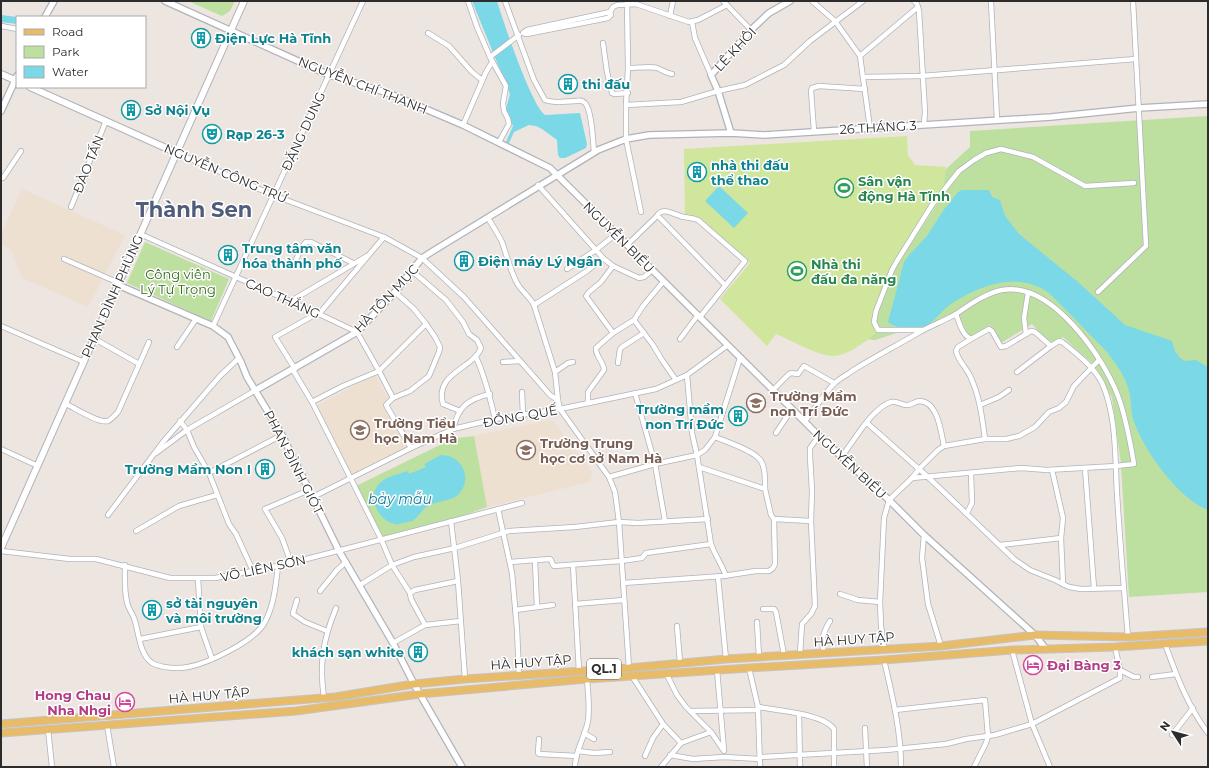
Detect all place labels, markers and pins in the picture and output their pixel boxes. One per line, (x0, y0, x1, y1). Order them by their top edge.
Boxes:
building icon: Điện Lực Hà Tĩnh (190, 27, 212, 49)
place label: Điện Lực Hà Tĩnh (215, 30, 331, 46)
building icon: thi đấu (557, 73, 579, 95)
place label: thi đấu (582, 76, 630, 92)
building icon: Sở Nội Vụ (120, 99, 142, 121)
place label: Sở Nội Vụ (145, 102, 210, 118)
theatre icon: Rạp 26-3 (201, 123, 223, 145)
place label: Rạp 26-3 (226, 126, 285, 142)
place label: nhà thi đấu thể thao (711, 157, 789, 188)
building icon: nhà thi đấu thể thao (686, 161, 708, 183)
place label: Sân vận động Hà Tĩnh (858, 173, 950, 204)
sports icon: Sân vận động Hà Tĩnh (833, 177, 855, 199)
place label: Trung tâm văn hóa thành phố (242, 240, 343, 271)
building icon: Trung tâm văn hóa thành phố (217, 244, 239, 266)
building icon: Điện máy Lý Ngân (453, 250, 475, 272)
place label: Điện máy Lý Ngân (478, 253, 603, 269)
place label: Nhà thi đấu đa năng (811, 256, 896, 287)
sports icon: Nhà thi đấu đa năng (786, 260, 808, 282)
place label: Trường Mầm non Trí Đức (770, 388, 857, 419)
school or university icon: Trường Mầm non Trí Đức (745, 392, 767, 414)
place label: Trường mầm non Trí Đức (636, 401, 724, 432)
building icon: Trường mầm non Trí Đức (727, 405, 749, 427)
place label: Trường Tiểu học Nam Hà (374, 415, 457, 446)
school or university icon: Trường Tiểu học Nam Hà (349, 419, 371, 441)
place label: Trường Trung học cơ sở Nam Hà (540, 435, 662, 466)
school or university icon: Trường Trung học cơ sở Nam Hà (515, 439, 537, 461)
building icon: Trường Mầm Non I (254, 458, 276, 480)
place label: Trường Mầm Non I (125, 461, 251, 477)
place label: sở tài nguyên và môi trường (165, 595, 262, 626)
building icon: sở tài nguyên và môi trường (141, 599, 163, 621)
building icon: khách sạn white (407, 641, 429, 663)
place label: khách sạn white (292, 644, 404, 660)
hotel icon: Đại Bàng 3 (1022, 654, 1044, 676)
place label: Đại Bàng 3 (1047, 657, 1121, 673)
place label: Hong Chau Nha Nhgi (35, 687, 111, 718)
hotel icon: Hong Chau Nha Nhgi (114, 691, 136, 713)

